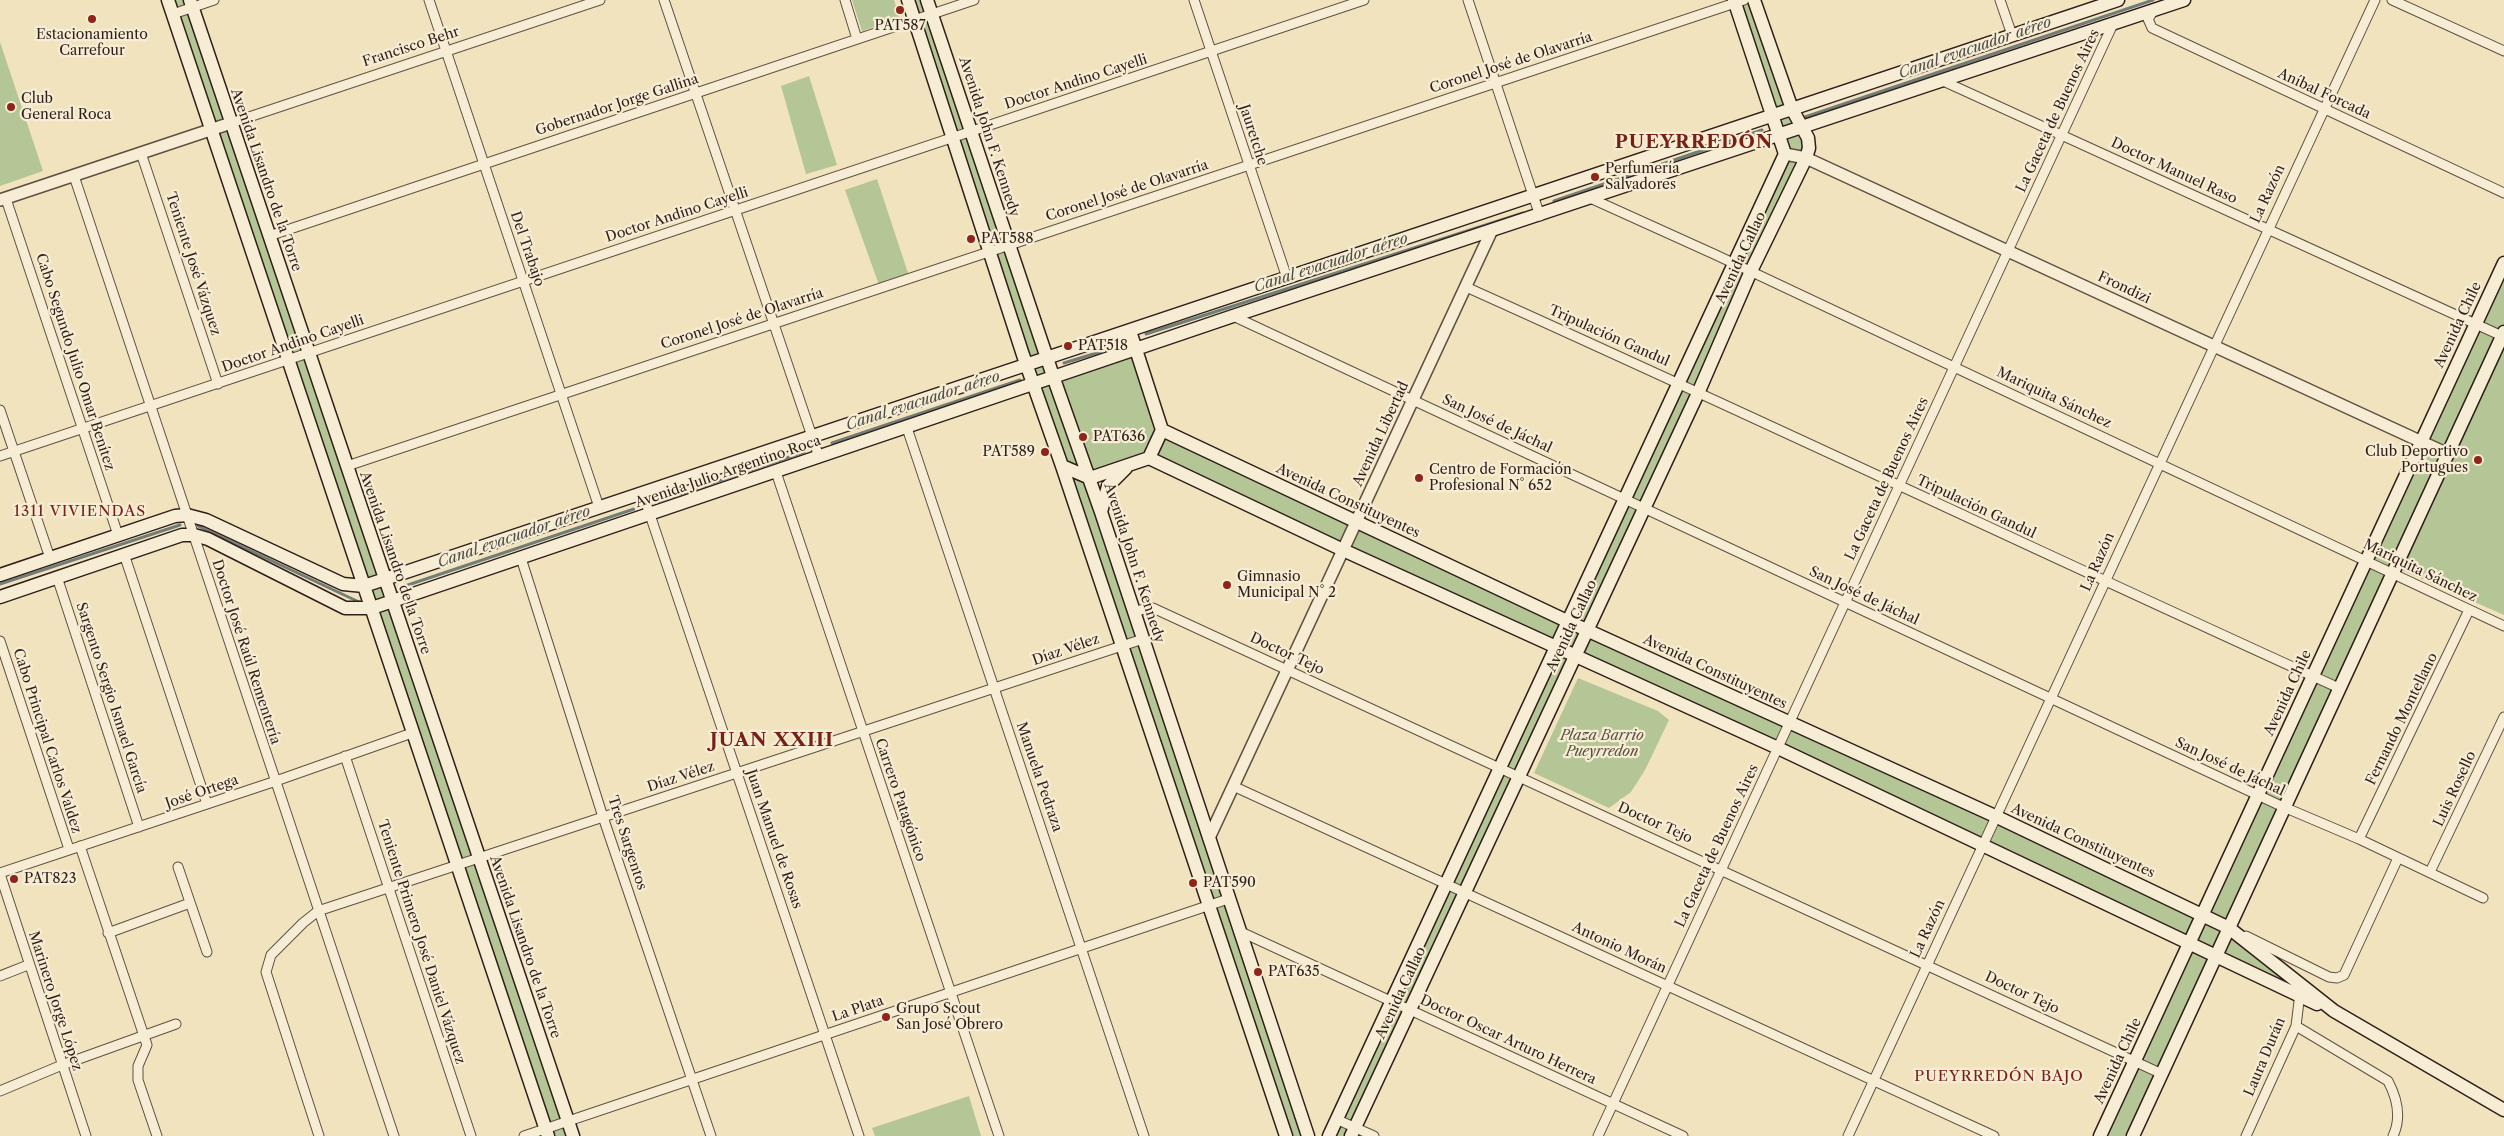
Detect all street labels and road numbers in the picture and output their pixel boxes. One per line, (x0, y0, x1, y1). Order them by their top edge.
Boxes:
street label: Francisco Behr (361, 23, 461, 71)
street label: La Gaceta de Buenos Aires (2013, 27, 2103, 195)
street label: Coronel José de Olavarría (1428, 29, 1594, 97)
street label: Doctor Andino Cayelli (1003, 51, 1149, 113)
street label: Avenida John F. Kennedy (955, 55, 1023, 219)
street label: Aníbal Forcada (2275, 65, 2373, 123)
street label: Gobernador Jorge Gallina (533, 71, 701, 139)
street label: Avenida Lisandro de la Torre (227, 87, 305, 273)
street label: Jauretche (1235, 102, 1271, 168)
street label: Doctor Manuel Raso (2108, 134, 2240, 208)
street label: Coronel José de Olavarría (1044, 157, 1210, 225)
street label: La Razón (2247, 162, 2289, 226)
street label: Doctor Andino Cayelli (604, 184, 750, 246)
street label: Teniente José Vázquez (162, 190, 224, 338)
street label: Del Trabajo (506, 209, 548, 289)
street label: Avenida Callao (1712, 209, 1770, 307)
street label: Cabo Segundo Julio Omar Benítez (32, 251, 118, 473)
street label: Frondizi (2095, 268, 2153, 308)
street label: Avenida Chile (2431, 279, 2485, 371)
street label: Coronel José de Olavarría (659, 285, 825, 353)
street label: Tripulación Gandul (1546, 302, 1672, 370)
street label: Doctor Andino Cayelli (220, 312, 366, 376)
street label: Mariquita Sánchez (1994, 364, 2114, 432)
street label: Avenida Libertad (1349, 379, 1413, 489)
street label: San José de Jáchal (1439, 391, 1555, 457)
street label: La Gaceta de Buenos Aires (1842, 395, 1932, 563)
street label: Avenida Julio Argentino Roca (633, 432, 823, 512)
street label: Avenida Constituyentes (1273, 460, 1423, 542)
street label: Avenida Lisandro de la Torre (356, 470, 434, 656)
street label: Tripulación Gandul (1914, 472, 2038, 542)
street label: Avenida John F. Kennedy (1100, 481, 1168, 645)
street label: La Razón (2078, 530, 2118, 594)
street label: Mariquita Sánchez (2360, 536, 2480, 606)
street label: Doctor José Raúl Rementería (208, 557, 284, 747)
street label: San José de Jáchal (1806, 563, 1922, 629)
street label: Avenida Callao (1543, 577, 1601, 675)
street label: Sargento Sergio Ismael García (72, 601, 150, 795)
street label: Doctor Tejo (1247, 629, 1327, 679)
street label: Díaz Vélez (1030, 631, 1102, 669)
street label: Avenida Constituyentes (1640, 631, 1790, 713)
street label: Cabo Principal Carlos Valdez (9, 647, 85, 835)
street label: Avenida Chile (2261, 647, 2315, 739)
street label: Fernando Montellano (2363, 650, 2441, 788)
street label: Manuela Pedraza (1012, 720, 1066, 834)
street label: San José de Jáchal (2172, 734, 2288, 800)
street label: Carrero Patagónico (871, 736, 929, 864)
street label: Luis Rosello (2430, 749, 2480, 829)
street label: Díaz Vélez (645, 758, 717, 796)
street label: La Gaceta de Buenos Aires (1672, 762, 1762, 930)
street label: Juan Manuel de Rosas (742, 767, 806, 911)
street label: José Ortega (163, 772, 241, 812)
street label: Tres Sargentos (604, 794, 650, 892)
street label: Doctor Tejo (1615, 799, 1695, 847)
street label: Avenida Constituyentes (2008, 800, 2158, 882)
street label: Teniente Primero José Daniel Vázquez (374, 818, 468, 1066)
street label: Avenida Lisandro de la Torre (486, 854, 564, 1040)
street label: La Razón (1907, 897, 1949, 961)
street label: Antonio Morán (1569, 919, 1669, 977)
street label: Marinero Jorge López (24, 929, 86, 1073)
street label: Avenida Callao (1372, 944, 1430, 1042)
street label: Doctor Tejo (1982, 968, 2062, 1018)
street label: La Plata (830, 992, 886, 1026)
street label: Doctor Oscar Arturo Herrera (1417, 992, 1599, 1088)
street label: Avenida Chile (2091, 1015, 2145, 1107)
street label: Laura Durán (2241, 1015, 2289, 1099)

